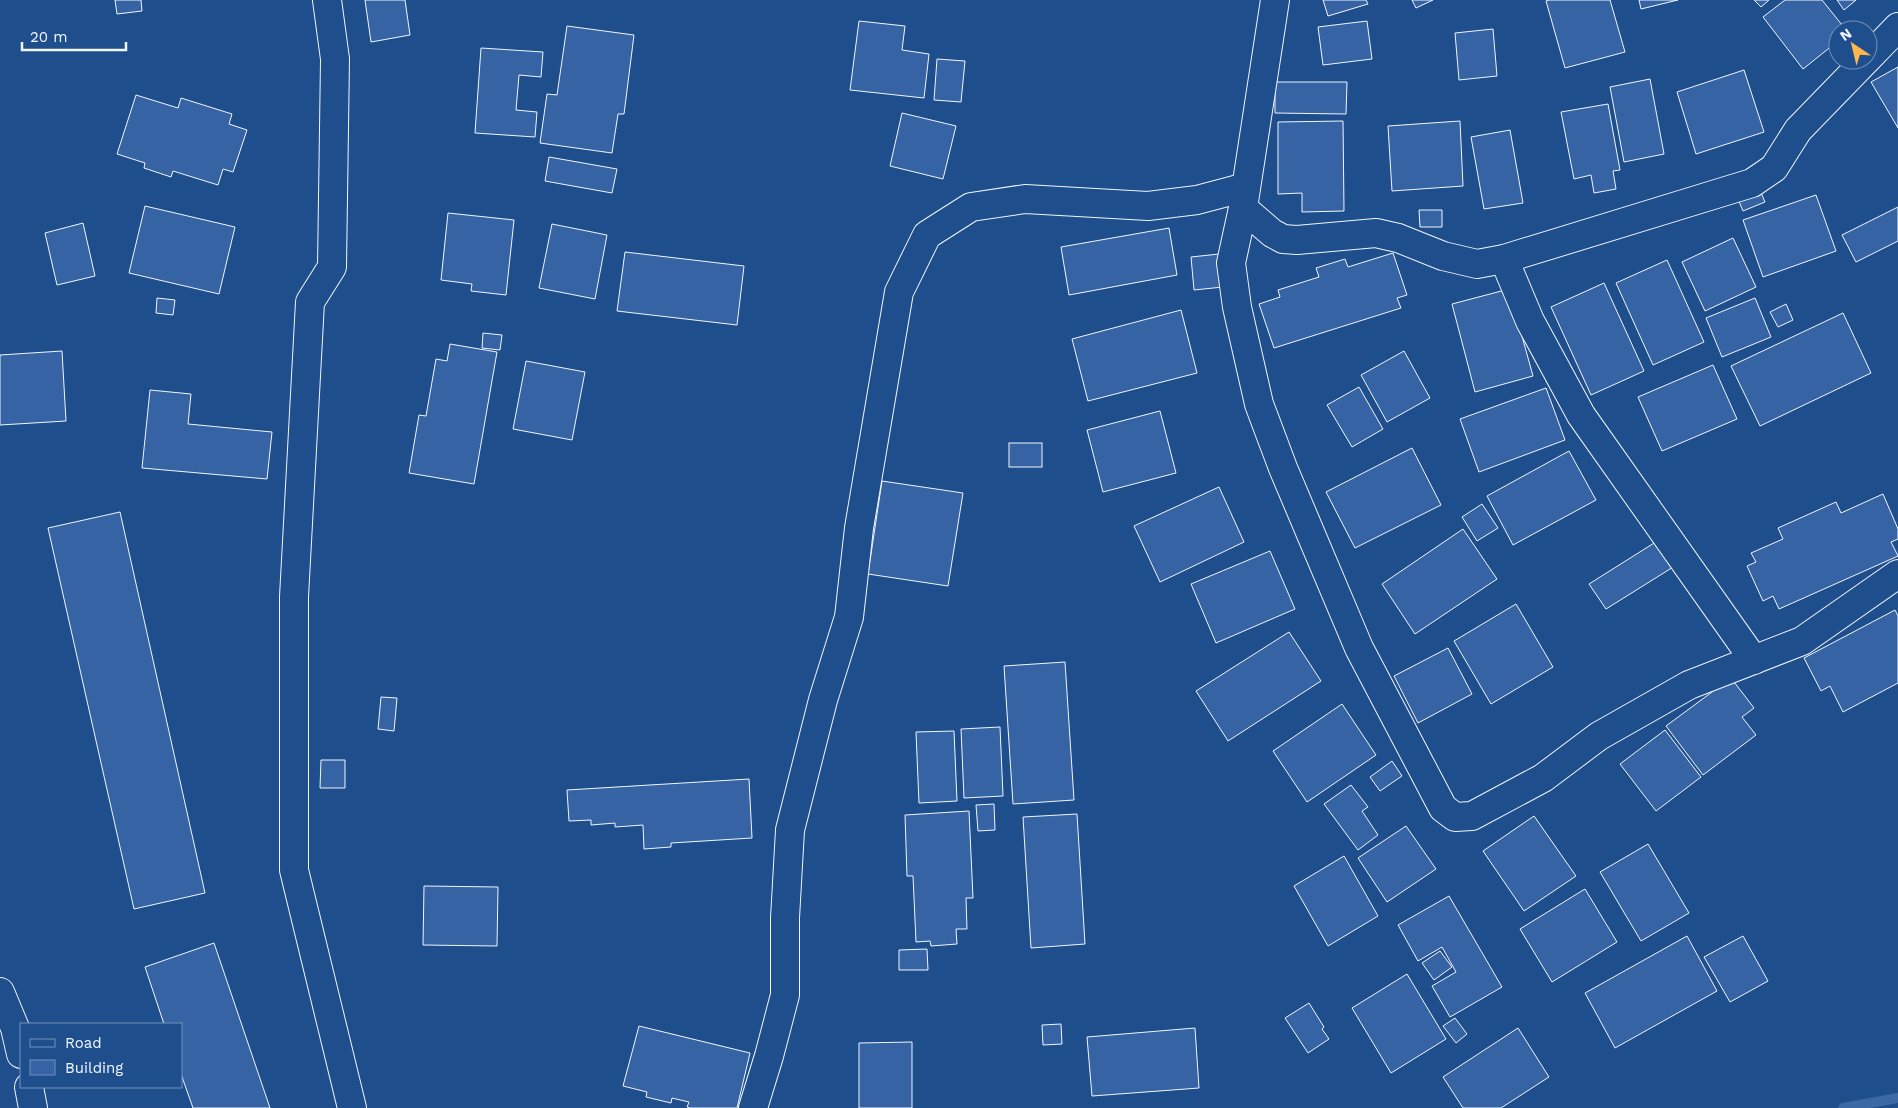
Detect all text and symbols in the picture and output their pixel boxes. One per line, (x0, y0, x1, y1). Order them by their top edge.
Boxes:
scale bar (22, 20, 126, 52)
north arrow (1828, 20, 1878, 70)
text: N (1837, 25, 1854, 44)
text: 20 m (30, 28, 68, 46)
legend (20, 1023, 182, 1088)
text: Road (65, 1034, 102, 1052)
text: Building (65, 1059, 123, 1077)

